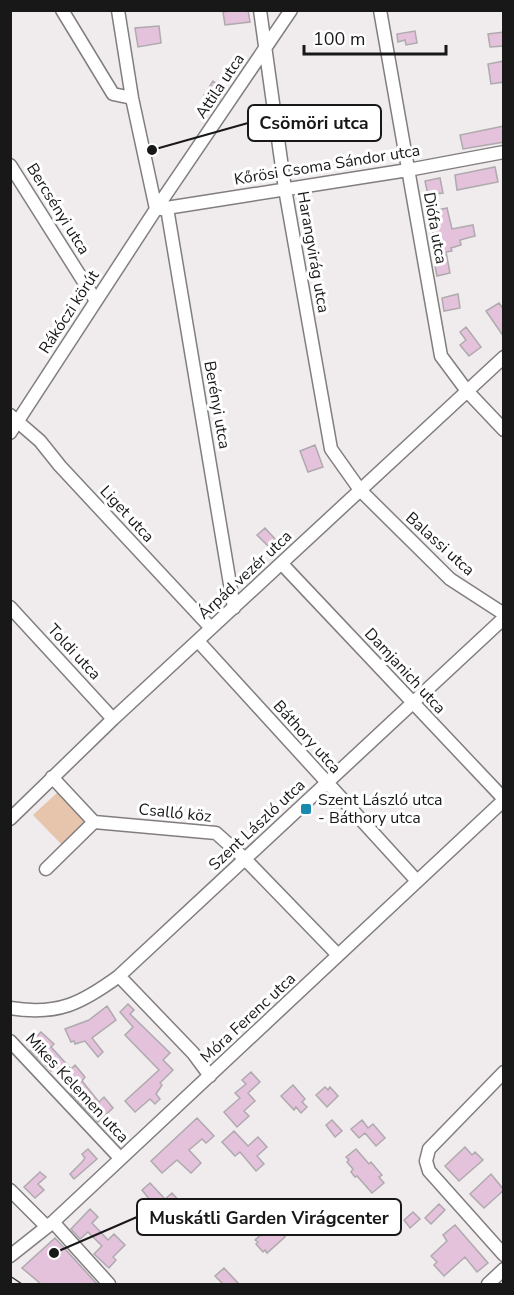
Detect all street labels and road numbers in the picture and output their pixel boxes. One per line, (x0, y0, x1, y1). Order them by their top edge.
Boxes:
street label: Attila utca (190, 49, 250, 123)
street label: Kőrösi Csoma Sándor utca (232, 139, 422, 191)
street label: Bercsényi utca (21, 159, 95, 259)
street label: Harangvirág utca (291, 189, 335, 315)
street label: Diófa utca (418, 190, 452, 266)
street label: Rákóczi körút (34, 266, 104, 358)
street label: Berényi utca (198, 359, 236, 451)
street label: Liget utca (95, 481, 159, 547)
street label: Balassi utca (401, 507, 479, 581)
street label: Árpád vezér utca (193, 526, 297, 624)
street label: Toldi utca (42, 619, 106, 685)
street label: Damjanich utca (359, 623, 451, 719)
street label: Báthory utca (268, 696, 346, 778)
street label: Szent László utca (204, 774, 310, 876)
street label: Csalló köz (137, 798, 213, 828)
street label: Móra Ferenc utca (196, 968, 300, 1068)
street label: Mikes Kelemen utca (20, 1028, 134, 1148)

